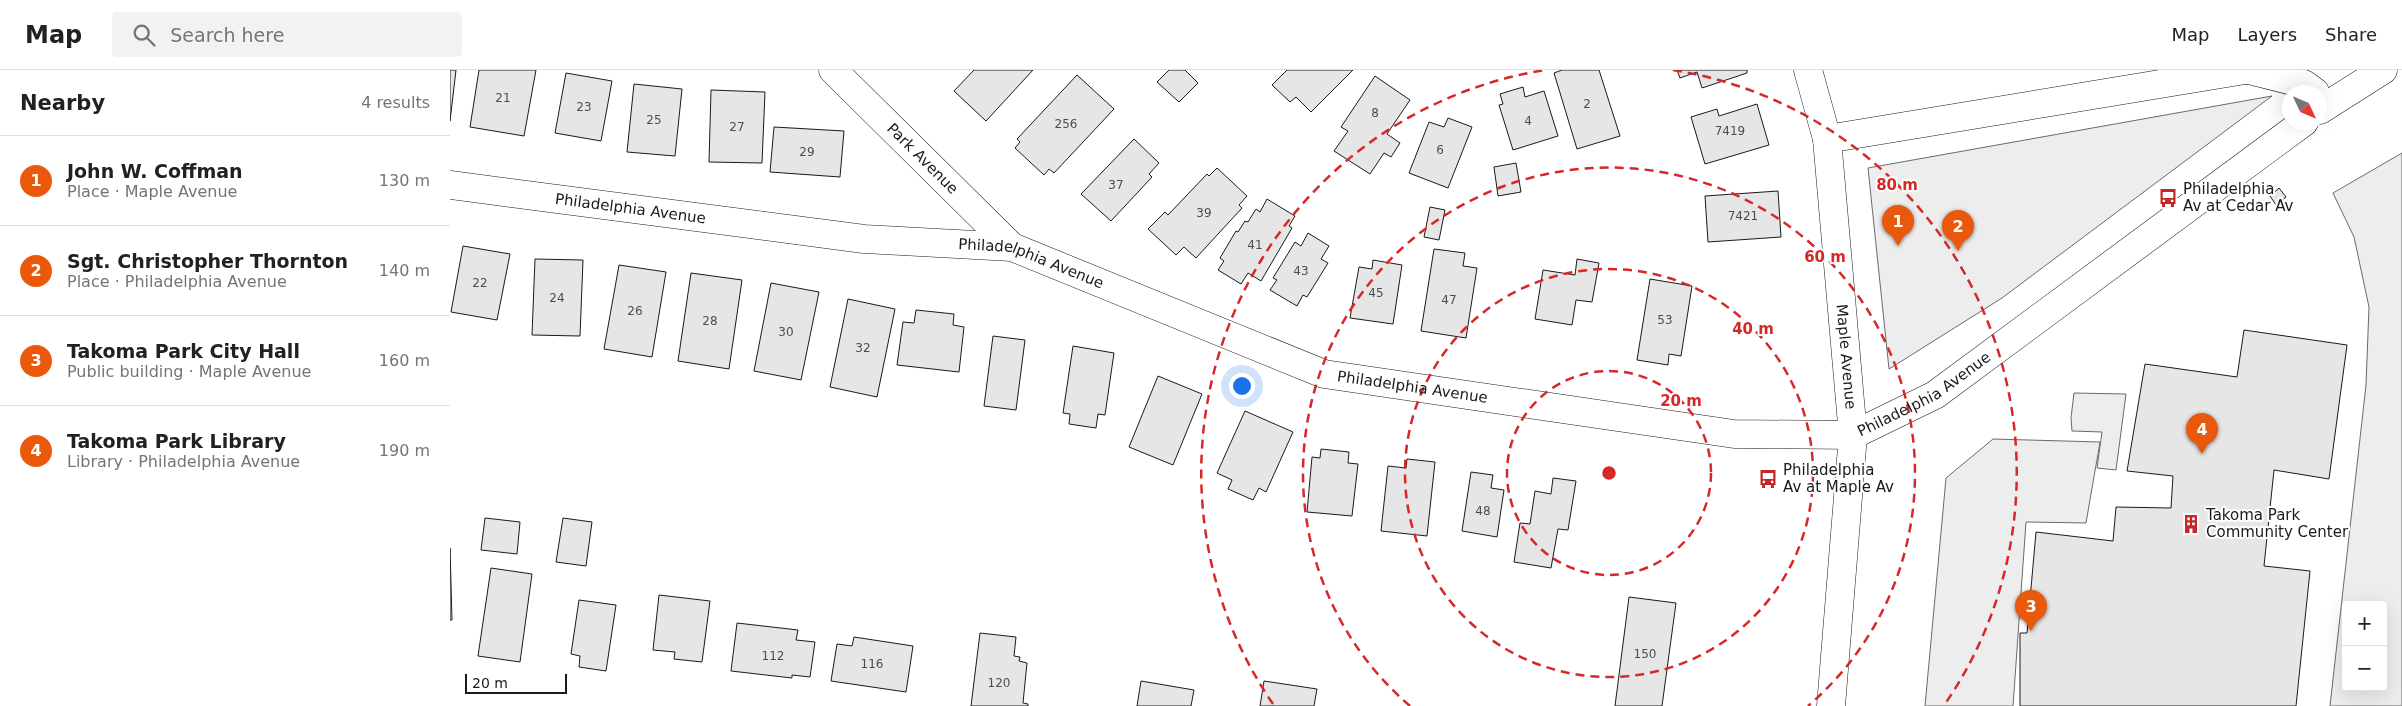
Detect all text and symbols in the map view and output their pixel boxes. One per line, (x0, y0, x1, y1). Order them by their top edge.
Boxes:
search box (112, 12, 462, 57)
text: Map (25, 21, 82, 49)
icon: search (130, 21, 158, 49)
text: Search here (170, 24, 284, 46)
text: Map (2171, 24, 2209, 45)
text: Layers (2237, 24, 2297, 45)
text: Share (2325, 24, 2377, 45)
north arrow (2282, 85, 2327, 130)
text: Nearby (20, 91, 105, 115)
house number: 21 (495, 91, 511, 105)
text: 4 results (361, 93, 430, 112)
house number: 2 (1583, 97, 1591, 111)
house number: 23 (576, 100, 592, 114)
house number: 8 (1371, 106, 1379, 120)
house number: 25 (646, 113, 662, 127)
house number: 4 (1524, 114, 1532, 128)
house number: 256 (1055, 117, 1077, 131)
street label: Park Avenue (883, 119, 962, 198)
house number: 27 (729, 120, 745, 134)
house number: 7419 (1715, 124, 1745, 138)
house number: 6 (1436, 143, 1444, 157)
house number: 29 (799, 145, 815, 159)
text: John W. Coffman (67, 160, 243, 182)
text: 1 (30, 171, 42, 190)
text: 130 m (379, 171, 430, 190)
text: 80 m (1876, 176, 1918, 194)
house number: 37 (1108, 178, 1124, 192)
place label: Philadelphia Av at Cedar Av (2183, 180, 2294, 215)
text: Place · Maple Avenue (67, 182, 237, 201)
bus stop icon: Philadelphia Av at Cedar Av (2157, 187, 2179, 209)
street label: Philadelphia Avenue (554, 190, 707, 227)
pin: 1 (1882, 205, 1914, 246)
house number: 39 (1196, 206, 1212, 220)
house number: 7421 (1728, 209, 1758, 223)
pin: 2 (1942, 210, 1974, 251)
street label: Philadelphia Avenue (958, 235, 1106, 292)
house number: 41 (1247, 238, 1263, 252)
text: 60 m (1804, 248, 1846, 266)
text: Sgt. Christopher Thornton (67, 250, 348, 272)
text: 2 (30, 261, 42, 280)
text: 140 m (379, 261, 430, 280)
house number: 43 (1293, 264, 1309, 278)
text: Place · Philadelphia Avenue (67, 272, 287, 291)
house number: 22 (472, 276, 488, 290)
house number: 45 (1368, 286, 1384, 300)
house number: 24 (549, 291, 565, 305)
house number: 47 (1441, 293, 1457, 307)
street label: Maple Avenue (1833, 303, 1860, 410)
house number: 26 (627, 304, 643, 318)
house number: 53 (1657, 313, 1673, 327)
house number: 28 (702, 314, 718, 328)
text: 40 m (1732, 320, 1774, 338)
house number: 30 (778, 325, 794, 339)
text: Takoma Park City Hall (67, 340, 300, 362)
house number: 32 (855, 341, 871, 355)
street label: Philadelphia Avenue (1854, 348, 1994, 440)
text: 3 (30, 351, 42, 370)
text: 160 m (379, 351, 430, 370)
text: Public building · Maple Avenue (67, 362, 311, 381)
street label: Philadelphia Avenue (1336, 367, 1489, 407)
your location (1229, 373, 1255, 399)
text: 20 m (1660, 392, 1702, 410)
pin: 4 (2186, 413, 2218, 454)
text: Takoma Park Library (67, 430, 286, 452)
text: 4 (30, 441, 42, 460)
text: 190 m (379, 441, 430, 460)
text: Library · Philadelphia Avenue (67, 452, 300, 471)
place label: Philadelphia Av at Maple Av (1783, 461, 1894, 496)
centre of rings (1600, 464, 1618, 482)
bus stop icon: Philadelphia Av at Maple Av (1757, 468, 1779, 490)
house number: 48 (1475, 504, 1491, 518)
place label: Takoma Park Community Center (2205, 506, 2349, 541)
building icon: Takoma Park Community Center (2180, 513, 2202, 535)
pin: 3 (2015, 590, 2047, 631)
map controls (2342, 601, 2387, 691)
button: + (2342, 601, 2387, 646)
button: − (2342, 646, 2387, 691)
house number: 150 (1634, 647, 1656, 661)
house number: 112 (762, 649, 784, 663)
house number: 116 (861, 657, 883, 671)
scale bar (465, 671, 568, 694)
text: 20 m (472, 675, 508, 691)
house number: 120 (988, 676, 1010, 690)

